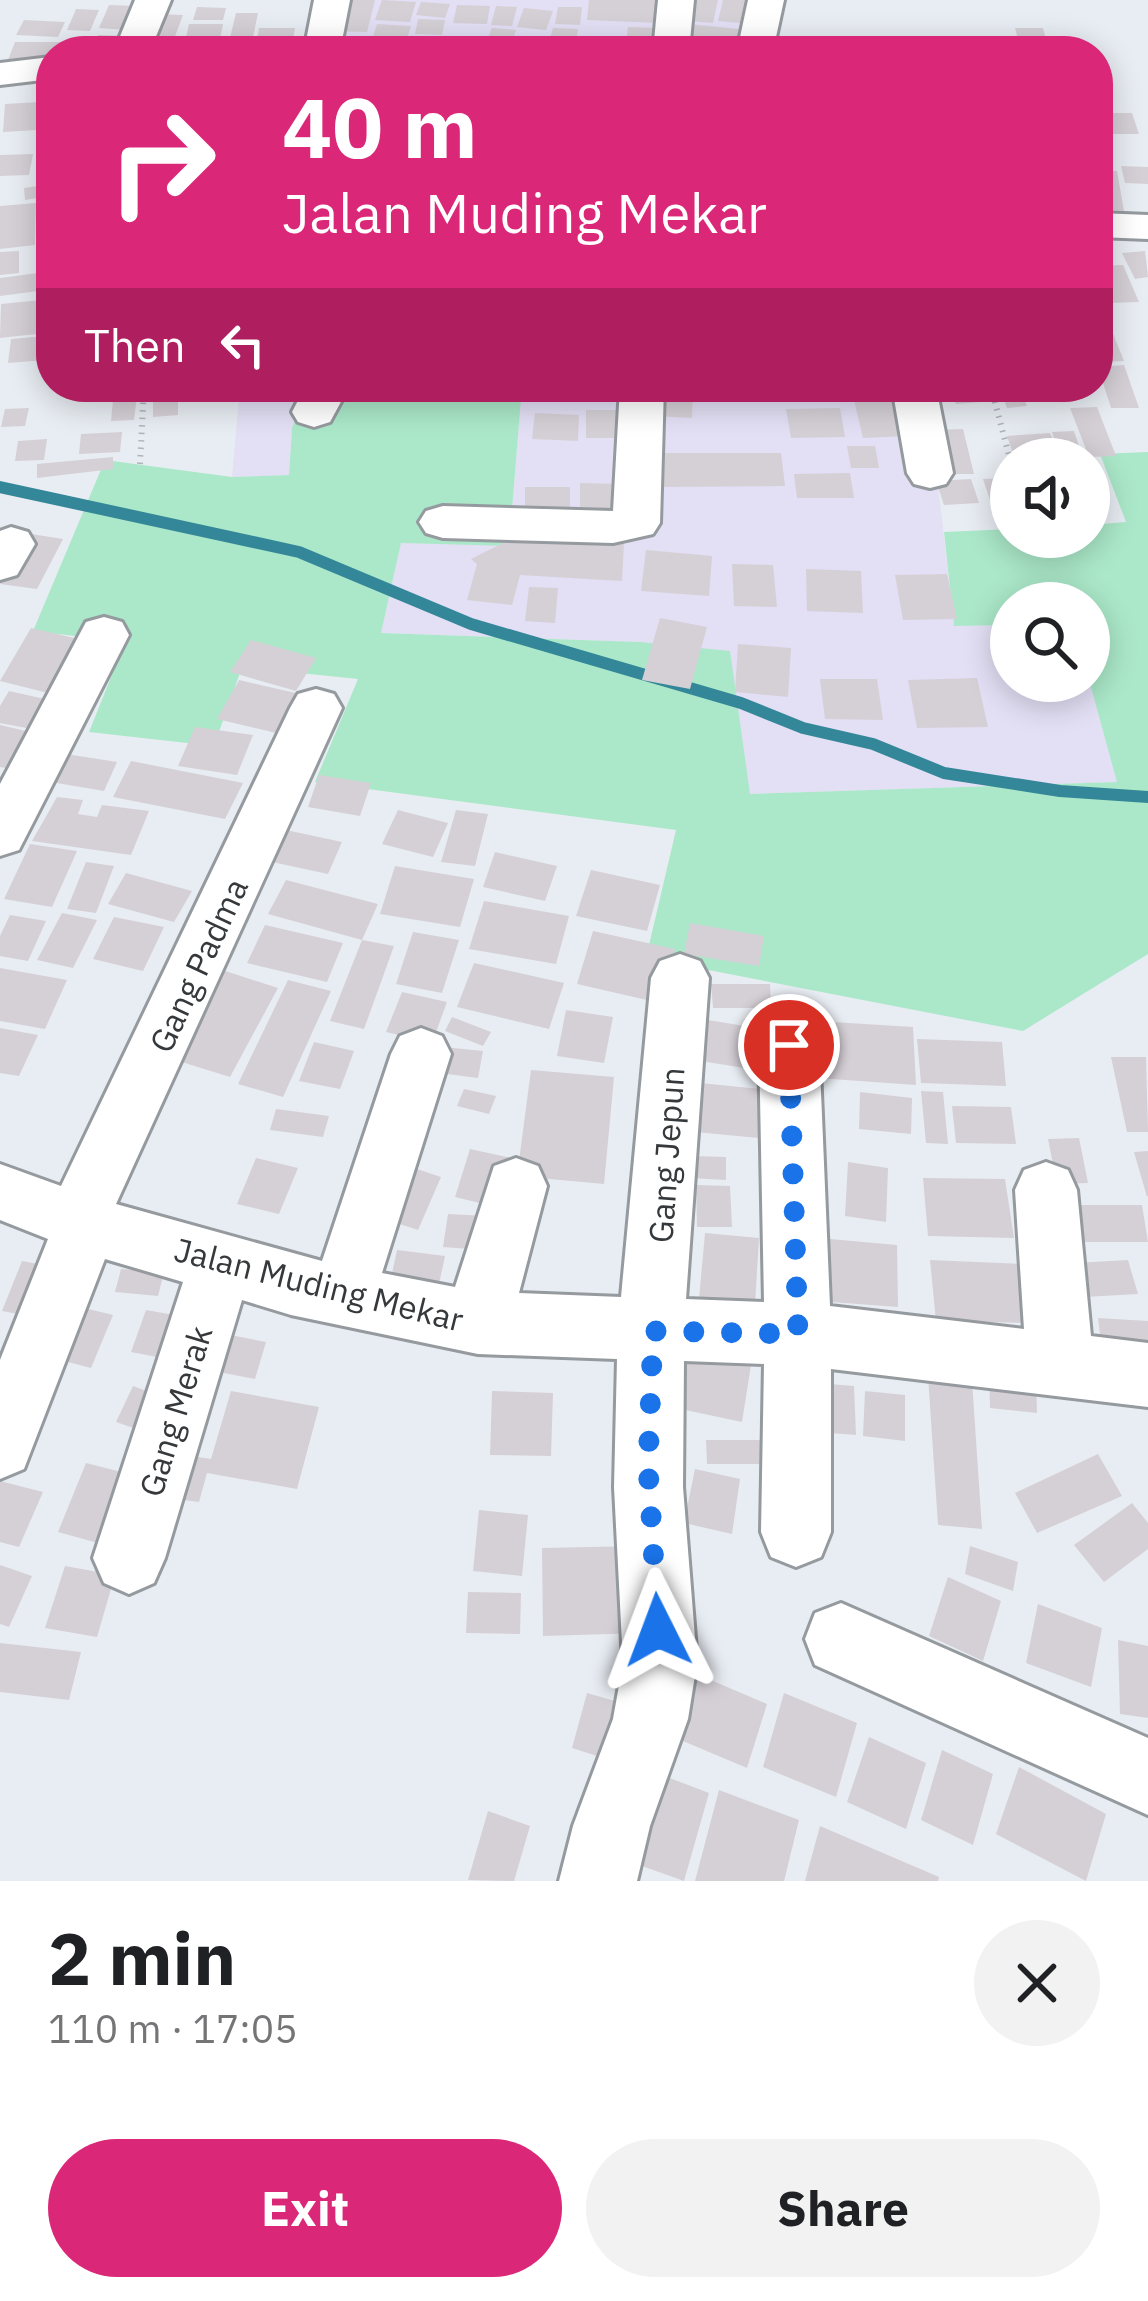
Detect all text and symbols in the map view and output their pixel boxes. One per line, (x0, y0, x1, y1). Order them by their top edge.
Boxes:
text: 40 m (282, 72, 478, 181)
icon: right (84, 84, 240, 240)
text: Jalan Muding Mekar (282, 178, 767, 248)
icon: left (210, 312, 276, 378)
text: Then (84, 316, 186, 374)
map controls (990, 438, 1110, 702)
button: sound (990, 438, 1110, 558)
button: search (990, 582, 1110, 702)
street label: Gang Padma (139, 871, 257, 1059)
pin (738, 994, 840, 1096)
icon: arrive (756, 1012, 822, 1078)
street label: Gang Jepun (638, 1066, 694, 1244)
street label: Jalan Muding Mekar (170, 1227, 468, 1341)
street label: Gang Merak (129, 1320, 221, 1502)
position arrow (595, 1567, 721, 1693)
text: 2 min (48, 1911, 236, 2005)
button: close (974, 1920, 1100, 2046)
text: 110 m · 17:05 (48, 2003, 298, 2054)
button: Exit (48, 2139, 562, 2277)
button: Share (586, 2139, 1100, 2277)

